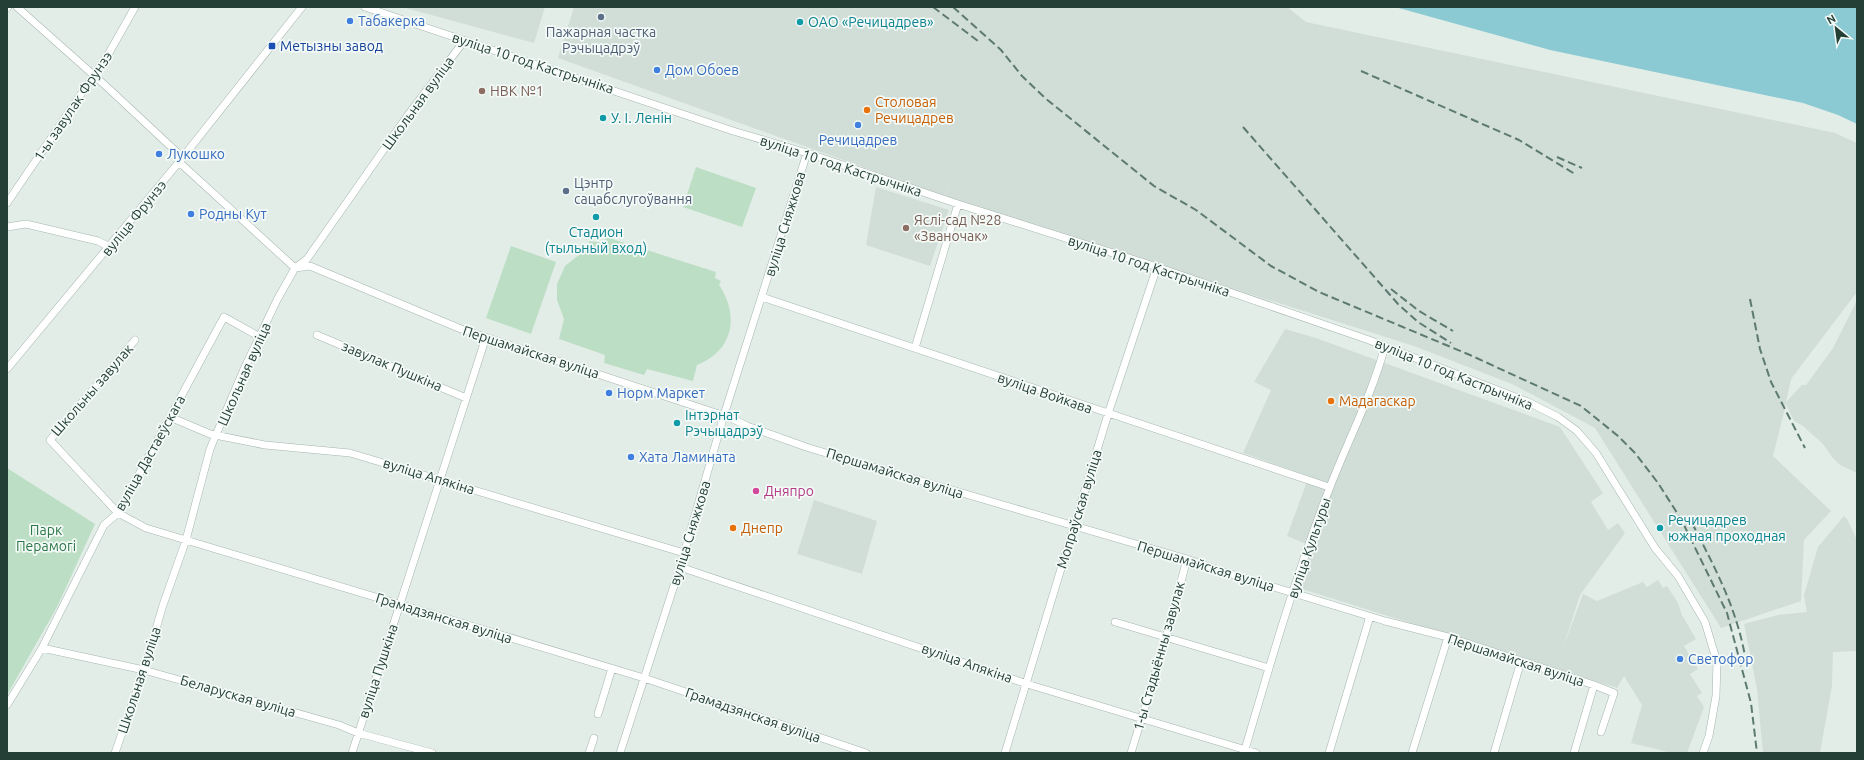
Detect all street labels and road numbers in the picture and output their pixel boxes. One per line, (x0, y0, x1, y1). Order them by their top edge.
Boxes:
street label: вуліца 10 год Кастрычніка (450, 29, 616, 97)
street label: 1-ы завулак Фрунзэ (31, 48, 115, 164)
street label: Школьная вуліца (379, 53, 457, 153)
street label: вуліца 10 год Кастрычніка (758, 132, 924, 200)
street label: вуліца Сняжкова (761, 170, 809, 278)
street label: вуліца Фрунзэ (99, 177, 169, 259)
street label: вуліца 10 год Кастрычніка (1066, 232, 1232, 300)
street label: Школьная вуліца (214, 320, 274, 428)
street label: Першамайская вуліца (461, 322, 601, 382)
street label: вуліца 10 год Кастрычніка (1373, 335, 1535, 413)
street label: завулак Пушкіна (339, 338, 445, 394)
street label: Школьны завулак (48, 341, 136, 439)
street label: вуліца Войкава (996, 369, 1094, 417)
street label: вуліца Дастаеўскага (112, 392, 188, 514)
street label: Першамайская вуліца (824, 445, 966, 501)
street label: Мопраўская вуліца (1053, 448, 1105, 570)
street label: вуліца Апякіна (381, 454, 477, 498)
street label: вуліца Сняжкова (666, 479, 714, 587)
street label: вуліца Культуры (1284, 495, 1334, 601)
street label: Першамайская вуліца (1135, 538, 1277, 594)
street label: 1-ы Стадыённы завулак (1130, 580, 1188, 732)
street label: Грамадзянская вуліца (374, 590, 514, 646)
street label: вуліца Пушкіна (355, 622, 401, 720)
street label: Школьная вуліца (114, 625, 164, 735)
street label: Першамайская вуліца (1446, 630, 1586, 690)
street label: вуліца Апякіна (919, 640, 1015, 686)
street label: Беларуская вуліца (178, 672, 298, 720)
street label: Грамадзянская вуліца (683, 684, 823, 746)

